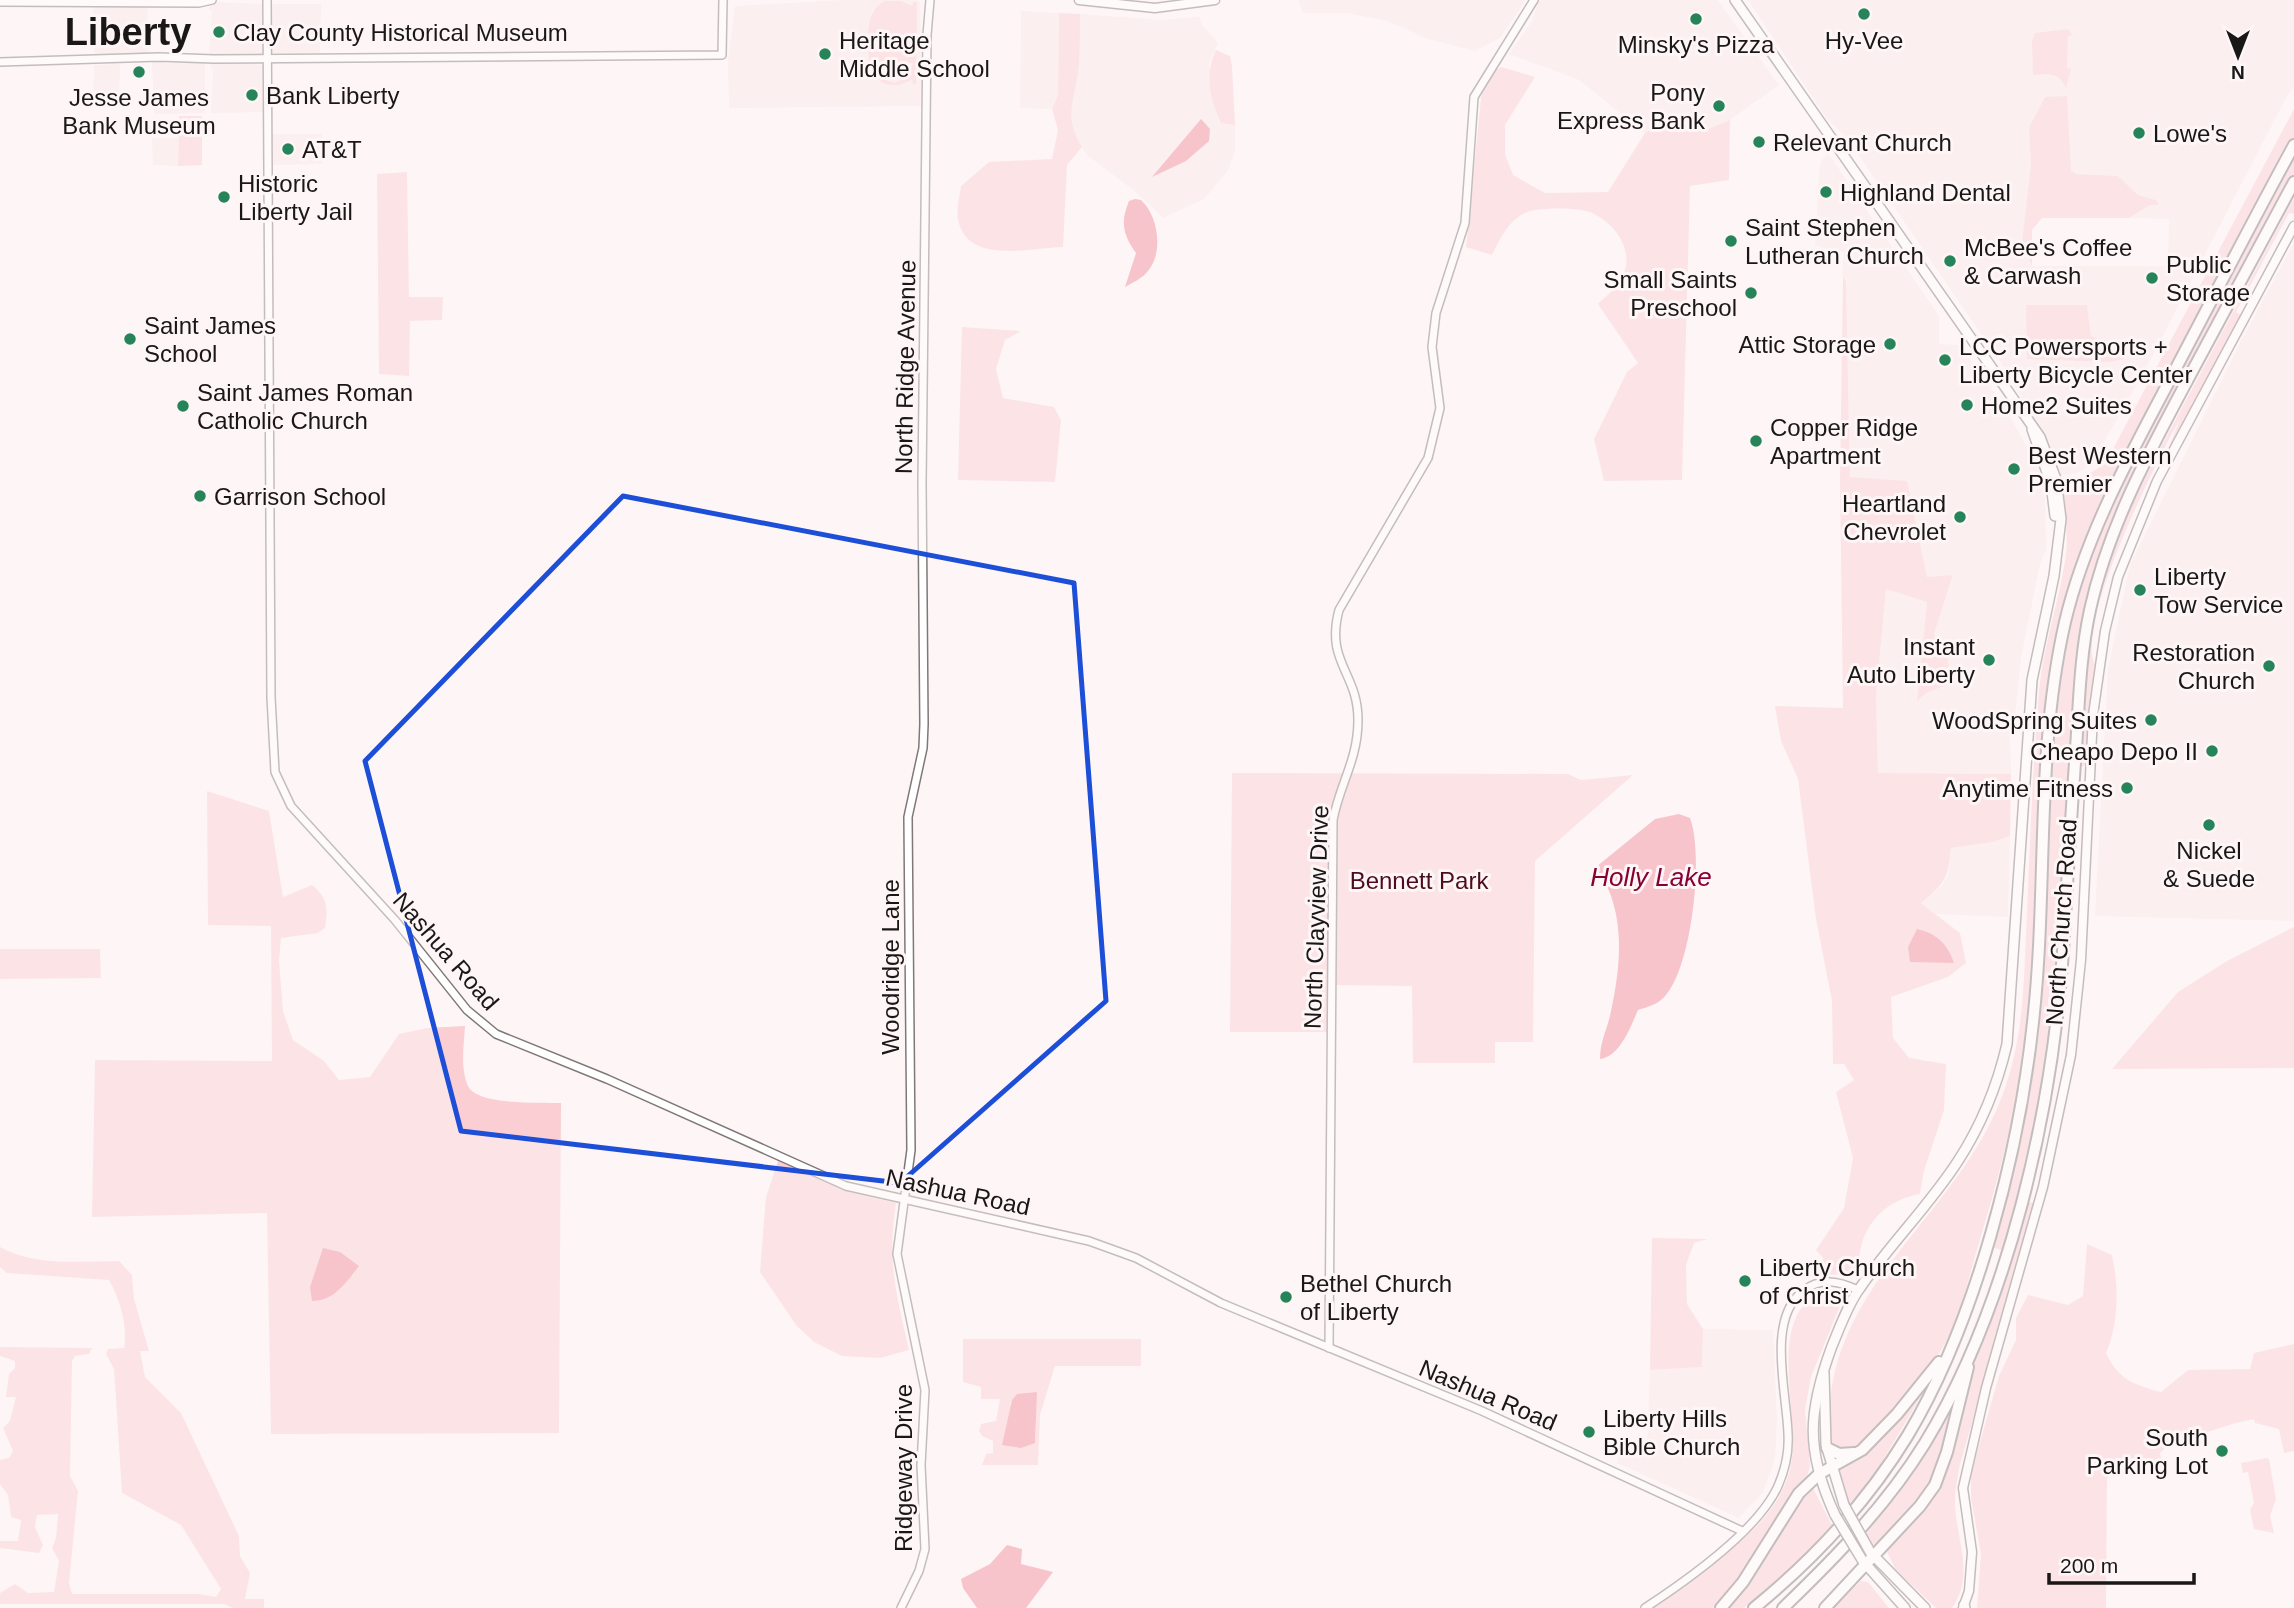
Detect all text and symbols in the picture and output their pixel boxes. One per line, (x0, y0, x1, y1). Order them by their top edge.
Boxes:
marker: Hy-Vee (1856, 6, 1872, 22)
district label: Liberty (65, 11, 191, 53)
marker: Minsky's Pizza (1688, 11, 1704, 27)
place label: Clay County Historical Museum (233, 19, 568, 46)
north arrow (2203, 21, 2273, 91)
marker: Clay County Historical Museum (211, 24, 227, 40)
place label: Heritage Middle School (839, 27, 990, 82)
place label: Hy-Vee (1825, 27, 1903, 54)
place label: Minsky's Pizza (1618, 31, 1775, 58)
marker: Heritage Middle School (817, 46, 833, 62)
text: N (2231, 62, 2245, 83)
marker: Jesse James Bank Museum (131, 64, 147, 80)
place label: Pony Express Bank (1557, 79, 1706, 134)
place label: Bank Liberty (266, 82, 399, 109)
place label: Jesse James Bank Museum (62, 84, 216, 139)
marker: Bank Liberty (244, 87, 260, 103)
marker: Pony Express Bank (1711, 98, 1727, 114)
place label: Lowe's (2153, 120, 2227, 147)
marker: Lowe's (2131, 125, 2147, 141)
place label: Relevant Church (1773, 129, 1952, 156)
marker: Relevant Church (1751, 134, 1767, 150)
place label: AT&T (302, 136, 362, 163)
marker: AT&T (280, 141, 296, 157)
place label: Historic Liberty Jail (238, 170, 353, 225)
place label: Highland Dental (1840, 179, 2011, 206)
marker: Highland Dental (1818, 184, 1834, 200)
marker: Historic Liberty Jail (216, 189, 232, 205)
place label: Saint Stephen Lutheran Church (1745, 214, 1924, 269)
marker: Saint Stephen Lutheran Church (1723, 233, 1739, 249)
place label: McBee's Coffee & Carwash (1964, 234, 2132, 289)
place label: Public Storage (2166, 251, 2250, 306)
marker: McBee's Coffee & Carwash (1942, 253, 1958, 269)
street label: North Ridge Avenue (890, 260, 920, 474)
place label: Small Saints Preschool (1604, 266, 1737, 321)
marker: Public Storage (2144, 270, 2160, 286)
marker: Small Saints Preschool (1743, 285, 1759, 301)
place label: Saint James School (144, 312, 276, 367)
marker: Saint James School (122, 331, 138, 347)
place label: Attic Storage (1739, 331, 1876, 358)
place label: LCC Powersports + Liberty Bicycle Center (1959, 333, 2192, 388)
marker: Attic Storage (1882, 336, 1898, 352)
marker: LCC Powersports + Liberty Bicycle Center (1937, 352, 1953, 368)
place label: Saint James Roman Catholic Church (197, 379, 413, 434)
place label: Home2 Suites (1981, 392, 2132, 419)
marker: Home2 Suites (1959, 397, 1975, 413)
marker: Saint James Roman Catholic Church (175, 398, 191, 414)
place label: Copper Ridge Apartment (1770, 414, 1918, 469)
marker: Copper Ridge Apartment (1748, 433, 1764, 449)
place label: Best Western Premier (2028, 442, 2172, 497)
marker: Best Western Premier (2006, 461, 2022, 477)
place label: Garrison School (214, 483, 386, 510)
marker: Garrison School (192, 488, 208, 504)
place label: Heartland Chevrolet (1842, 490, 1946, 545)
marker: Heartland Chevrolet (1952, 509, 1968, 525)
place label: Liberty Tow Service (2154, 563, 2283, 618)
marker: Liberty Tow Service (2132, 582, 2148, 598)
place label: Instant Auto Liberty (1847, 633, 1975, 688)
place label: Restoration Church (2132, 639, 2255, 694)
marker: Instant Auto Liberty (1981, 652, 1997, 668)
marker: Restoration Church (2261, 658, 2277, 674)
place label: WoodSpring Suites (1932, 707, 2137, 734)
marker: WoodSpring Suites (2143, 712, 2159, 728)
place label: Cheapo Depo II (2030, 738, 2198, 765)
marker: Cheapo Depo II (2204, 743, 2220, 759)
place label: Anytime Fitness (1942, 775, 2113, 802)
marker: Anytime Fitness (2119, 780, 2135, 796)
street label: North Clayview Drive (1299, 805, 1333, 1029)
marker: Nickel & Suede (2201, 817, 2217, 833)
street label: North Church Road (2040, 818, 2082, 1026)
place label: Nickel & Suede (2163, 837, 2255, 892)
water label: Holly Lake (1590, 862, 1712, 892)
park label: Bennett Park (1350, 867, 1489, 894)
street label: Woodridge Lane (877, 879, 904, 1055)
street label: Nashua Road (388, 887, 504, 1015)
street label: Nashua Road (883, 1164, 1033, 1220)
place label: Liberty Church of Christ (1759, 1254, 1915, 1309)
place label: Bethel Church of Liberty (1300, 1270, 1452, 1325)
marker: Liberty Church of Christ (1737, 1273, 1753, 1289)
marker: Bethel Church of Liberty (1278, 1289, 1294, 1305)
street label: Nashua Road (1415, 1354, 1561, 1436)
street label: Ridgeway Drive (890, 1384, 917, 1552)
place label: Liberty Hills Bible Church (1603, 1405, 1740, 1460)
marker: Liberty Hills Bible Church (1581, 1424, 1597, 1440)
place label: South Parking Lot (2087, 1424, 2208, 1479)
marker: South Parking Lot (2214, 1443, 2230, 1459)
scale bar (2049, 1542, 2194, 1586)
text: 200 m (2060, 1554, 2118, 1577)

